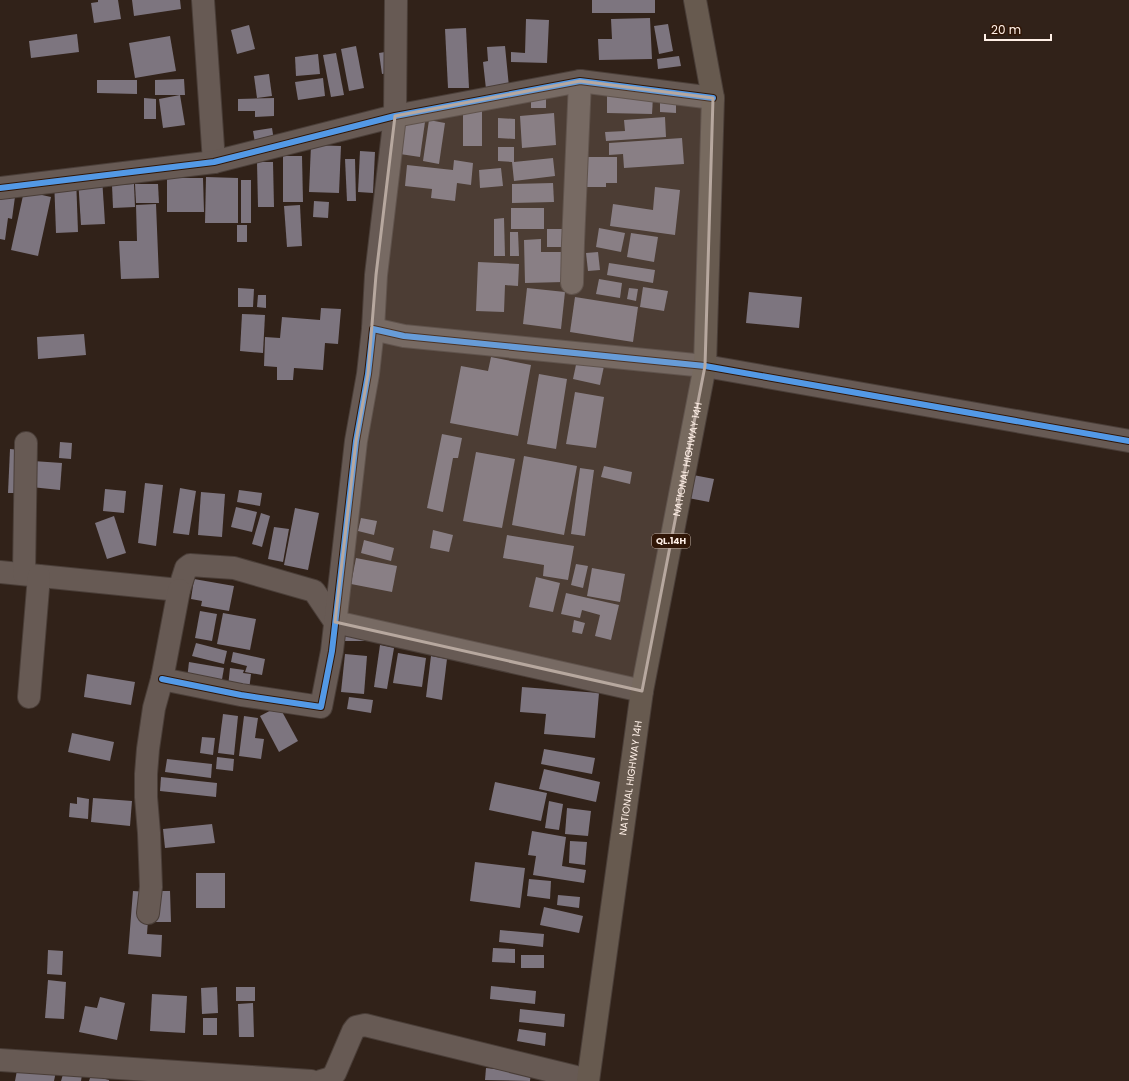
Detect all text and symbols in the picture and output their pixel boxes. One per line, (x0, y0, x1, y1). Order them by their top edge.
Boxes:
scale bar (985, 16, 1051, 42)
text: 20 m (991, 21, 1021, 38)
street label: NATIONAL HIGHWAY 14H (669, 401, 705, 517)
road number: QL.14H (652, 534, 690, 548)
street label: NATIONAL HIGHWAY 14H (615, 719, 645, 836)

